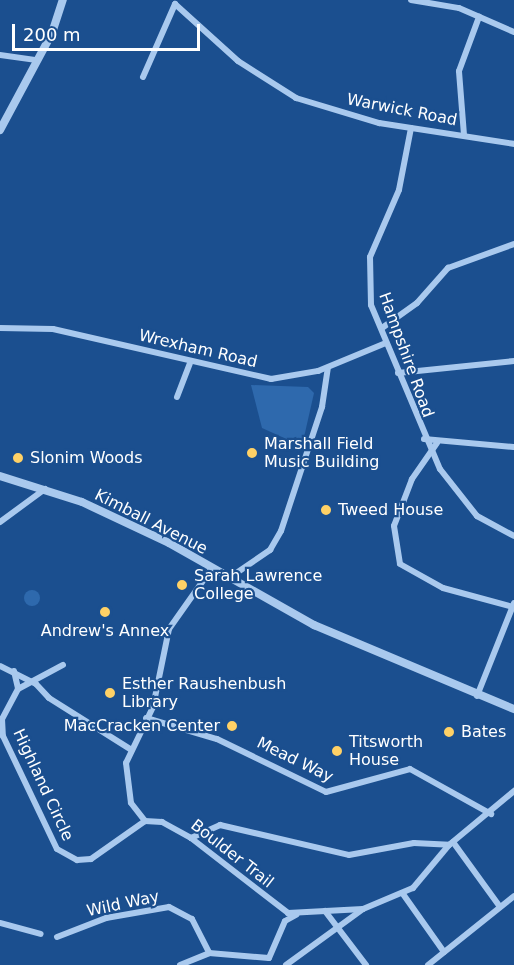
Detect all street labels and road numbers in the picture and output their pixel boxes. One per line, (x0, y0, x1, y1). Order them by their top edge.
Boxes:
street label: Warwick Road (345, 90, 459, 130)
street label: Hampshire Road (374, 290, 438, 420)
street label: Wrexham Road (137, 326, 259, 372)
street label: Kimball Avenue (91, 485, 211, 559)
street label: Highland Circle (9, 726, 77, 844)
street label: Mead Way (254, 733, 336, 787)
street label: Boulder Trail (187, 816, 277, 892)
street label: Wild Way (85, 887, 161, 921)

